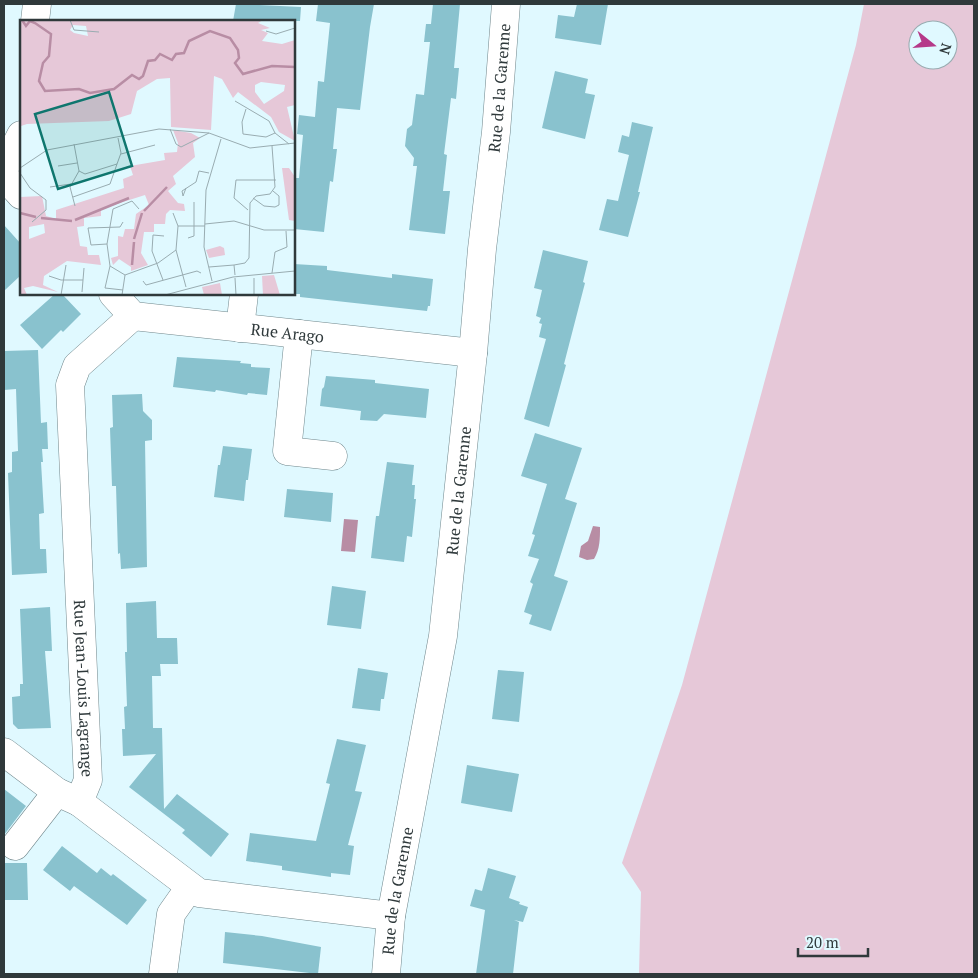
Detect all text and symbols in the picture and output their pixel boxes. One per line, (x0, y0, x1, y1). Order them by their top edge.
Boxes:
inset map (20, 20, 295, 295)
north arrow (908, 20, 958, 70)
street label: Rue de la Garenne (483, 23, 515, 154)
text: N (935, 41, 957, 57)
street label: Rue Arago (250, 318, 325, 348)
street label: Rue de la Garenne (441, 425, 476, 556)
street label: Rue Jean-Louis Lagrange (69, 599, 99, 777)
street label: Rue de la Garenne (377, 825, 418, 956)
scale bar (798, 926, 868, 958)
text: 20 m (806, 932, 839, 952)

